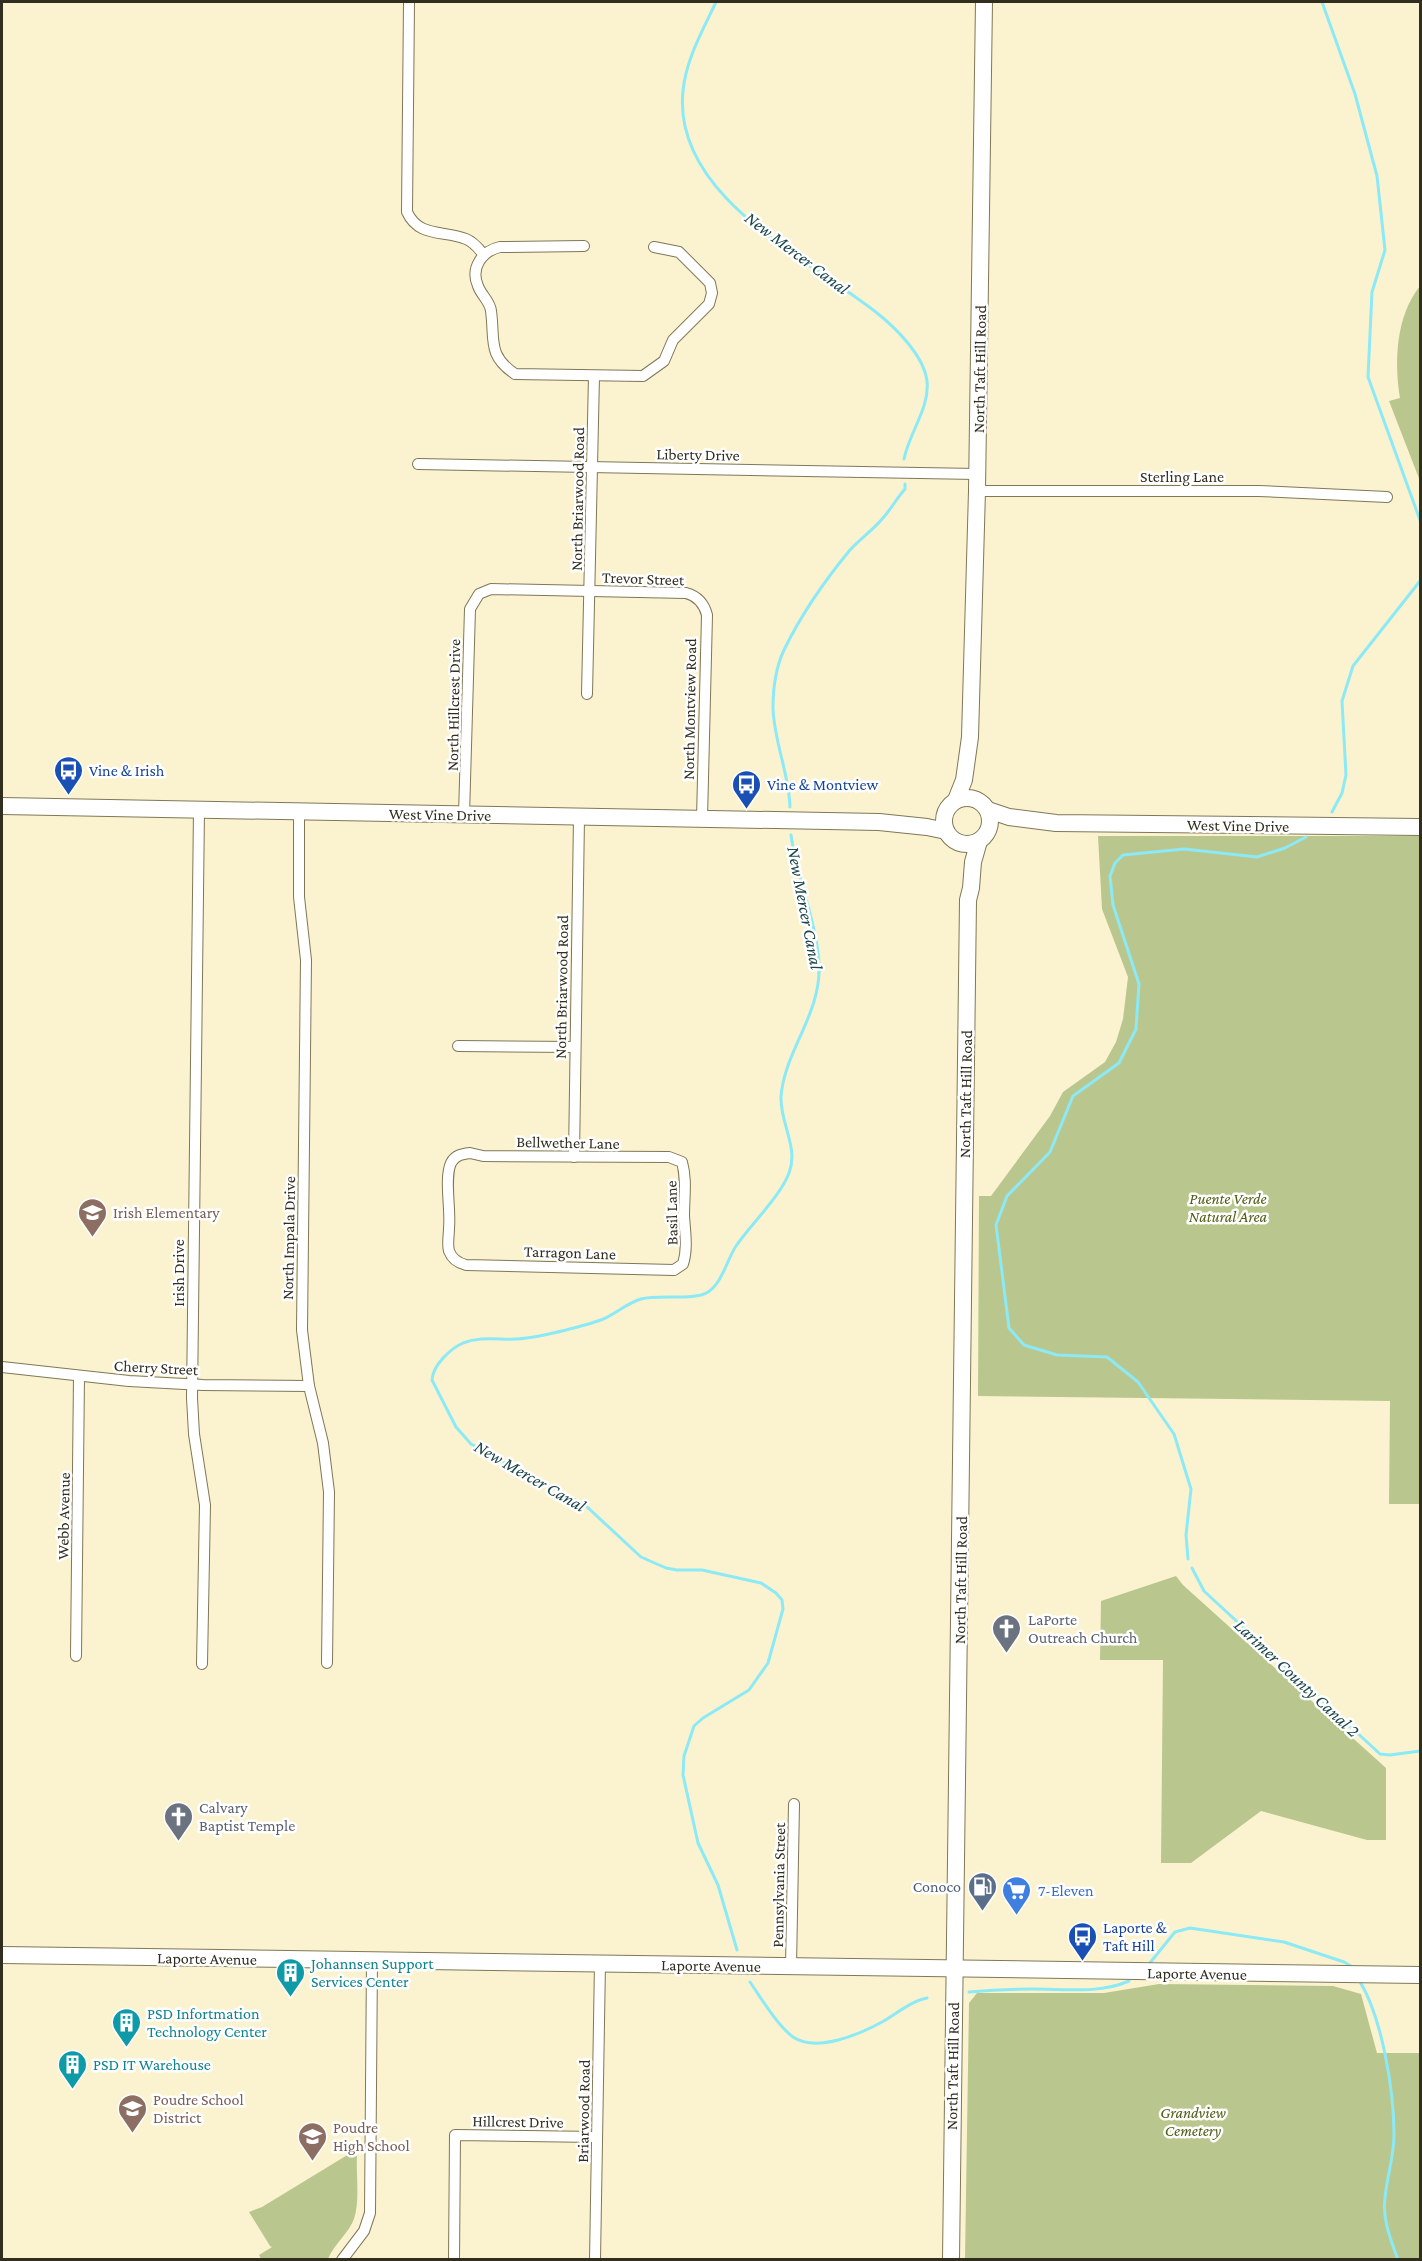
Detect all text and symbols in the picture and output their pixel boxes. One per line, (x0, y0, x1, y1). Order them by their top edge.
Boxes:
water label: New Mercer Canal (741, 207, 853, 299)
street label: North Taft Hill Road (970, 304, 989, 433)
street label: North Briarwood Road (568, 426, 587, 571)
street label: Liberty Drive (656, 445, 740, 465)
street label: Sterling Lane (1140, 468, 1224, 486)
street label: Trevor Street (602, 569, 685, 588)
street label: North Montview Road (680, 637, 699, 780)
street label: North Hillcrest Drive (444, 639, 463, 771)
bus stop icon: Vine & Irish (52, 754, 84, 796)
place label: Vine & Irish (89, 762, 165, 779)
bus stop icon: Vine & Montview (730, 768, 762, 810)
place label: Vine & Montview (767, 776, 878, 793)
street label: West Vine Drive (389, 805, 491, 824)
street label: West Vine Drive (1187, 816, 1289, 835)
water label: New Mercer Canal (783, 845, 827, 972)
street label: North Briarwood Road (552, 914, 571, 1059)
street label: North Taft Hill Road (956, 1029, 975, 1158)
street label: Bellwether Lane (516, 1133, 620, 1152)
street label: North Impala Drive (279, 1176, 299, 1300)
street label: Basil Lane (662, 1180, 681, 1246)
park label: Puente Verde Natural Area (1189, 1190, 1268, 1225)
school or university icon: Irish Elementary (76, 1196, 108, 1238)
place label: Irish Elementary (113, 1204, 220, 1222)
street label: Irish Drive (170, 1239, 187, 1307)
street label: Tarragon Lane (524, 1242, 616, 1264)
street label: Cherry Street (113, 1357, 199, 1379)
water label: New Mercer Canal (471, 1436, 590, 1516)
street label: Webb Avenue (54, 1472, 73, 1560)
street label: North Taft Hill Road (951, 1515, 970, 1644)
place label: LaPorte Outreach Church (1028, 1611, 1138, 1646)
church icon: LaPorte Outreach Church (991, 1612, 1023, 1654)
water label: Larimer County Canal 2 (1230, 1615, 1364, 1741)
place label: Calvary Baptist Temple (199, 1799, 295, 1835)
church icon: Calvary Baptist Temple (162, 1800, 194, 1842)
street label: Pennsylvania Street (769, 1822, 789, 1948)
fuel station icon: Conoco (966, 1870, 998, 1912)
supermarket icon: 7-Eleven (1001, 1874, 1033, 1916)
place label: Conoco (913, 1878, 961, 1895)
place label: 7-Eleven (1038, 1882, 1094, 1899)
place label: Laporte & Taft Hill (1103, 1919, 1168, 1954)
bus stop icon: Laporte & Taft Hill (1066, 1920, 1098, 1962)
street label: Laporte Avenue (157, 1949, 257, 1969)
place label: Johannsen Support Services Center (309, 1955, 434, 1990)
building icon: Johannsen Support Services Center (274, 1956, 306, 1998)
street label: Laporte Avenue (661, 1956, 761, 1976)
street label: Laporte Avenue (1147, 1964, 1247, 1984)
street label: North Taft Hill Road (943, 2001, 962, 2130)
place label: PSD Infortmation Technology Center (147, 2005, 267, 2041)
building icon: PSD Infortmation Technology Center (110, 2006, 142, 2048)
building icon: PSD IT Warehouse (56, 2048, 88, 2090)
place label: PSD IT Warehouse (93, 2056, 211, 2073)
street label: Briarwood Road (574, 2059, 593, 2163)
place label: Poudre School District (153, 2091, 244, 2126)
school or university icon: Poudre School District (116, 2092, 148, 2134)
park label: Grandview Cemetery (1160, 2104, 1226, 2140)
street label: Hillcrest Drive (472, 2112, 564, 2131)
place label: Poudre High School (333, 2119, 410, 2155)
school or university icon: Poudre High School (296, 2120, 328, 2162)

